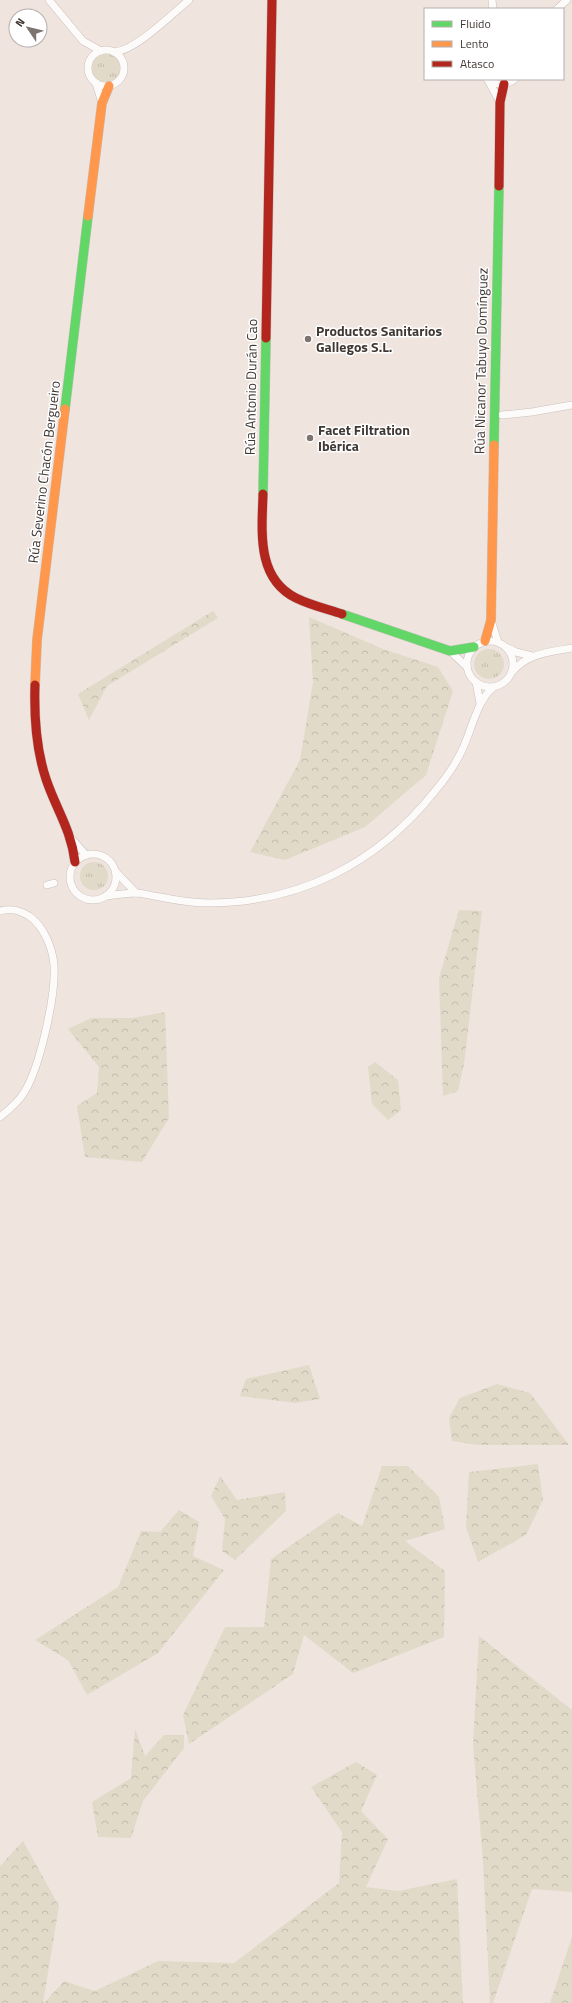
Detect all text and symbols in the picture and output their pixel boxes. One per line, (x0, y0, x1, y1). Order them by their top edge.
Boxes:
north arrow (8, 8, 48, 48)
legend (424, 8, 564, 80)
text: Fluido (460, 14, 491, 33)
text: N (11, 15, 29, 30)
text: Lento (460, 34, 489, 53)
text: Atasco (460, 54, 494, 73)
street label: Rúa Nicanor Tabuyo Domínguez (468, 268, 493, 454)
street label: Rúa Antonio Durán Cao (239, 319, 262, 455)
place label: Productos Sanitarios Gallegos S.L. (316, 320, 442, 357)
marker: Productos Sanitarios Gallegos S.L. (303, 334, 313, 344)
street label: Rúa Severino Chacón Bergueiro (22, 379, 65, 564)
place label: Facet Filtration Ibérica (318, 419, 410, 456)
marker: Facet Filtration Ibérica (305, 433, 315, 443)

